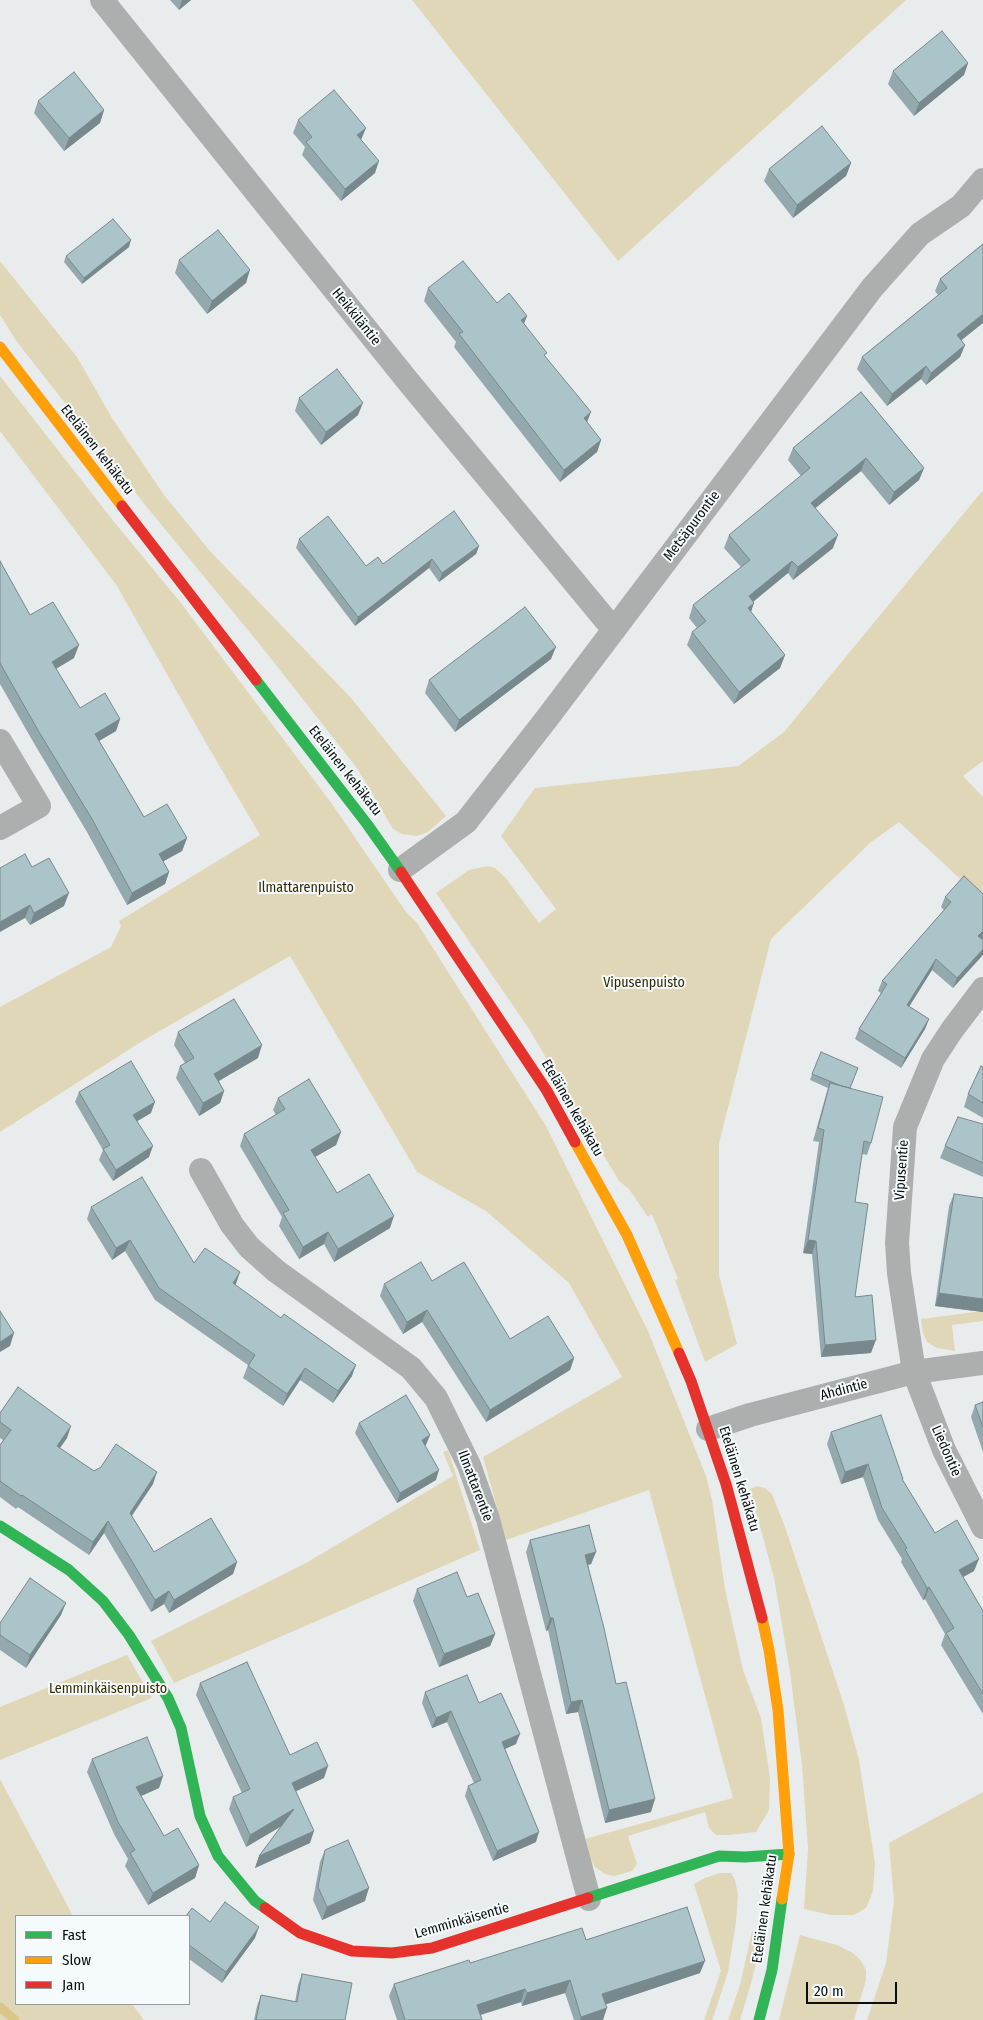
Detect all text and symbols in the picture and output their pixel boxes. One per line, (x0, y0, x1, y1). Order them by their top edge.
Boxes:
street label: Heikkiläntie (328, 285, 384, 349)
street label: Eteläinen kehäkatu (57, 402, 137, 498)
street label: Metsäpurontie (660, 488, 724, 564)
street label: Eteläinen kehäkatu (305, 723, 385, 819)
park label: Ilmattarenpuisto (258, 880, 354, 896)
park label: Vipusenpuisto (603, 975, 685, 991)
street label: Eteläinen kehäkatu (537, 1056, 607, 1160)
street label: Vipusentie (892, 1139, 912, 1201)
street label: Ahdintie (819, 1376, 869, 1404)
street label: Liedontie (927, 1423, 965, 1479)
street label: Eteläinen kehäkatu (715, 1424, 763, 1534)
street label: Ilmattarentie (454, 1448, 496, 1524)
park label: Lemminkäisenpuisto (49, 1681, 167, 1697)
street label: Eteläinen kehäkatu (749, 1854, 781, 1964)
street label: Lemminkäisentie (413, 1900, 511, 1942)
legend (15, 1915, 190, 2005)
text: Fast (62, 1926, 86, 1944)
text: Slow (62, 1951, 91, 1969)
scale bar (808, 1972, 899, 2004)
text: Jam (62, 1976, 85, 1994)
text: 20 m (814, 1982, 844, 2000)

